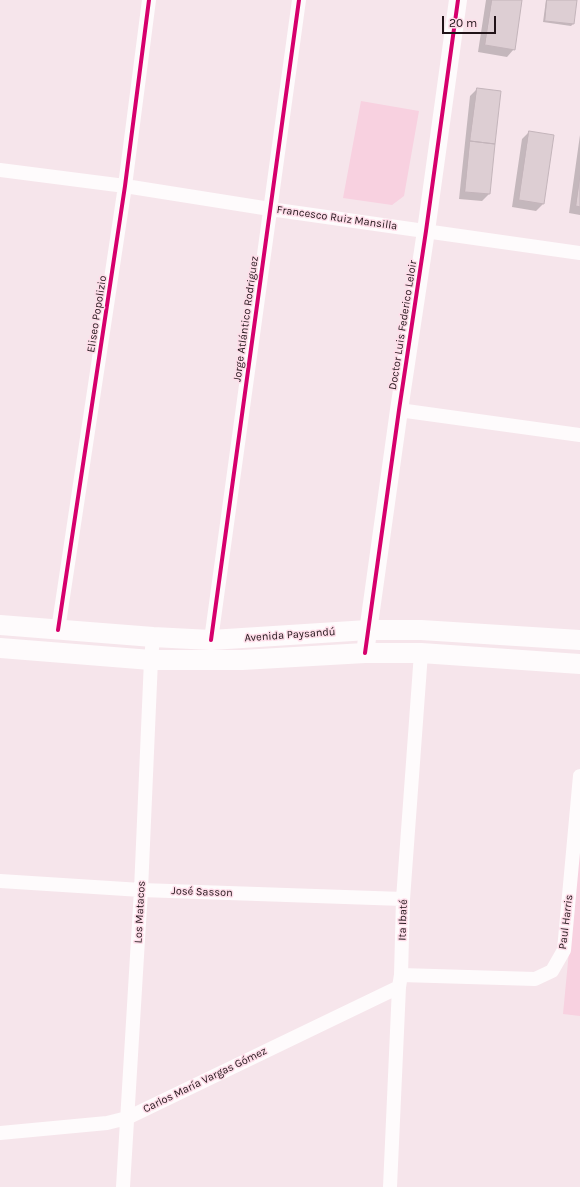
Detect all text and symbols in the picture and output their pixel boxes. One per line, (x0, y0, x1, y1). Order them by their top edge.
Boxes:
scale bar (444, 8, 498, 34)
text: 20 m (449, 16, 477, 30)
street label: Francesco Ruiz Mansilla (276, 203, 398, 233)
street label: Jorge Atlántico Rodriguez (231, 255, 261, 383)
street label: Doctor Luis Federico Leloir (386, 259, 420, 391)
street label: Eliseo Popolizio (84, 274, 110, 354)
street label: Avenida Paysandú (244, 625, 336, 645)
street label: Los Matacos (132, 880, 148, 944)
street label: José Sasson (171, 884, 233, 900)
street label: Paul Harris (556, 894, 576, 950)
street label: Ita Ibaté (396, 899, 410, 941)
street label: Carlos María Vargas Gómez (141, 1044, 269, 1116)

